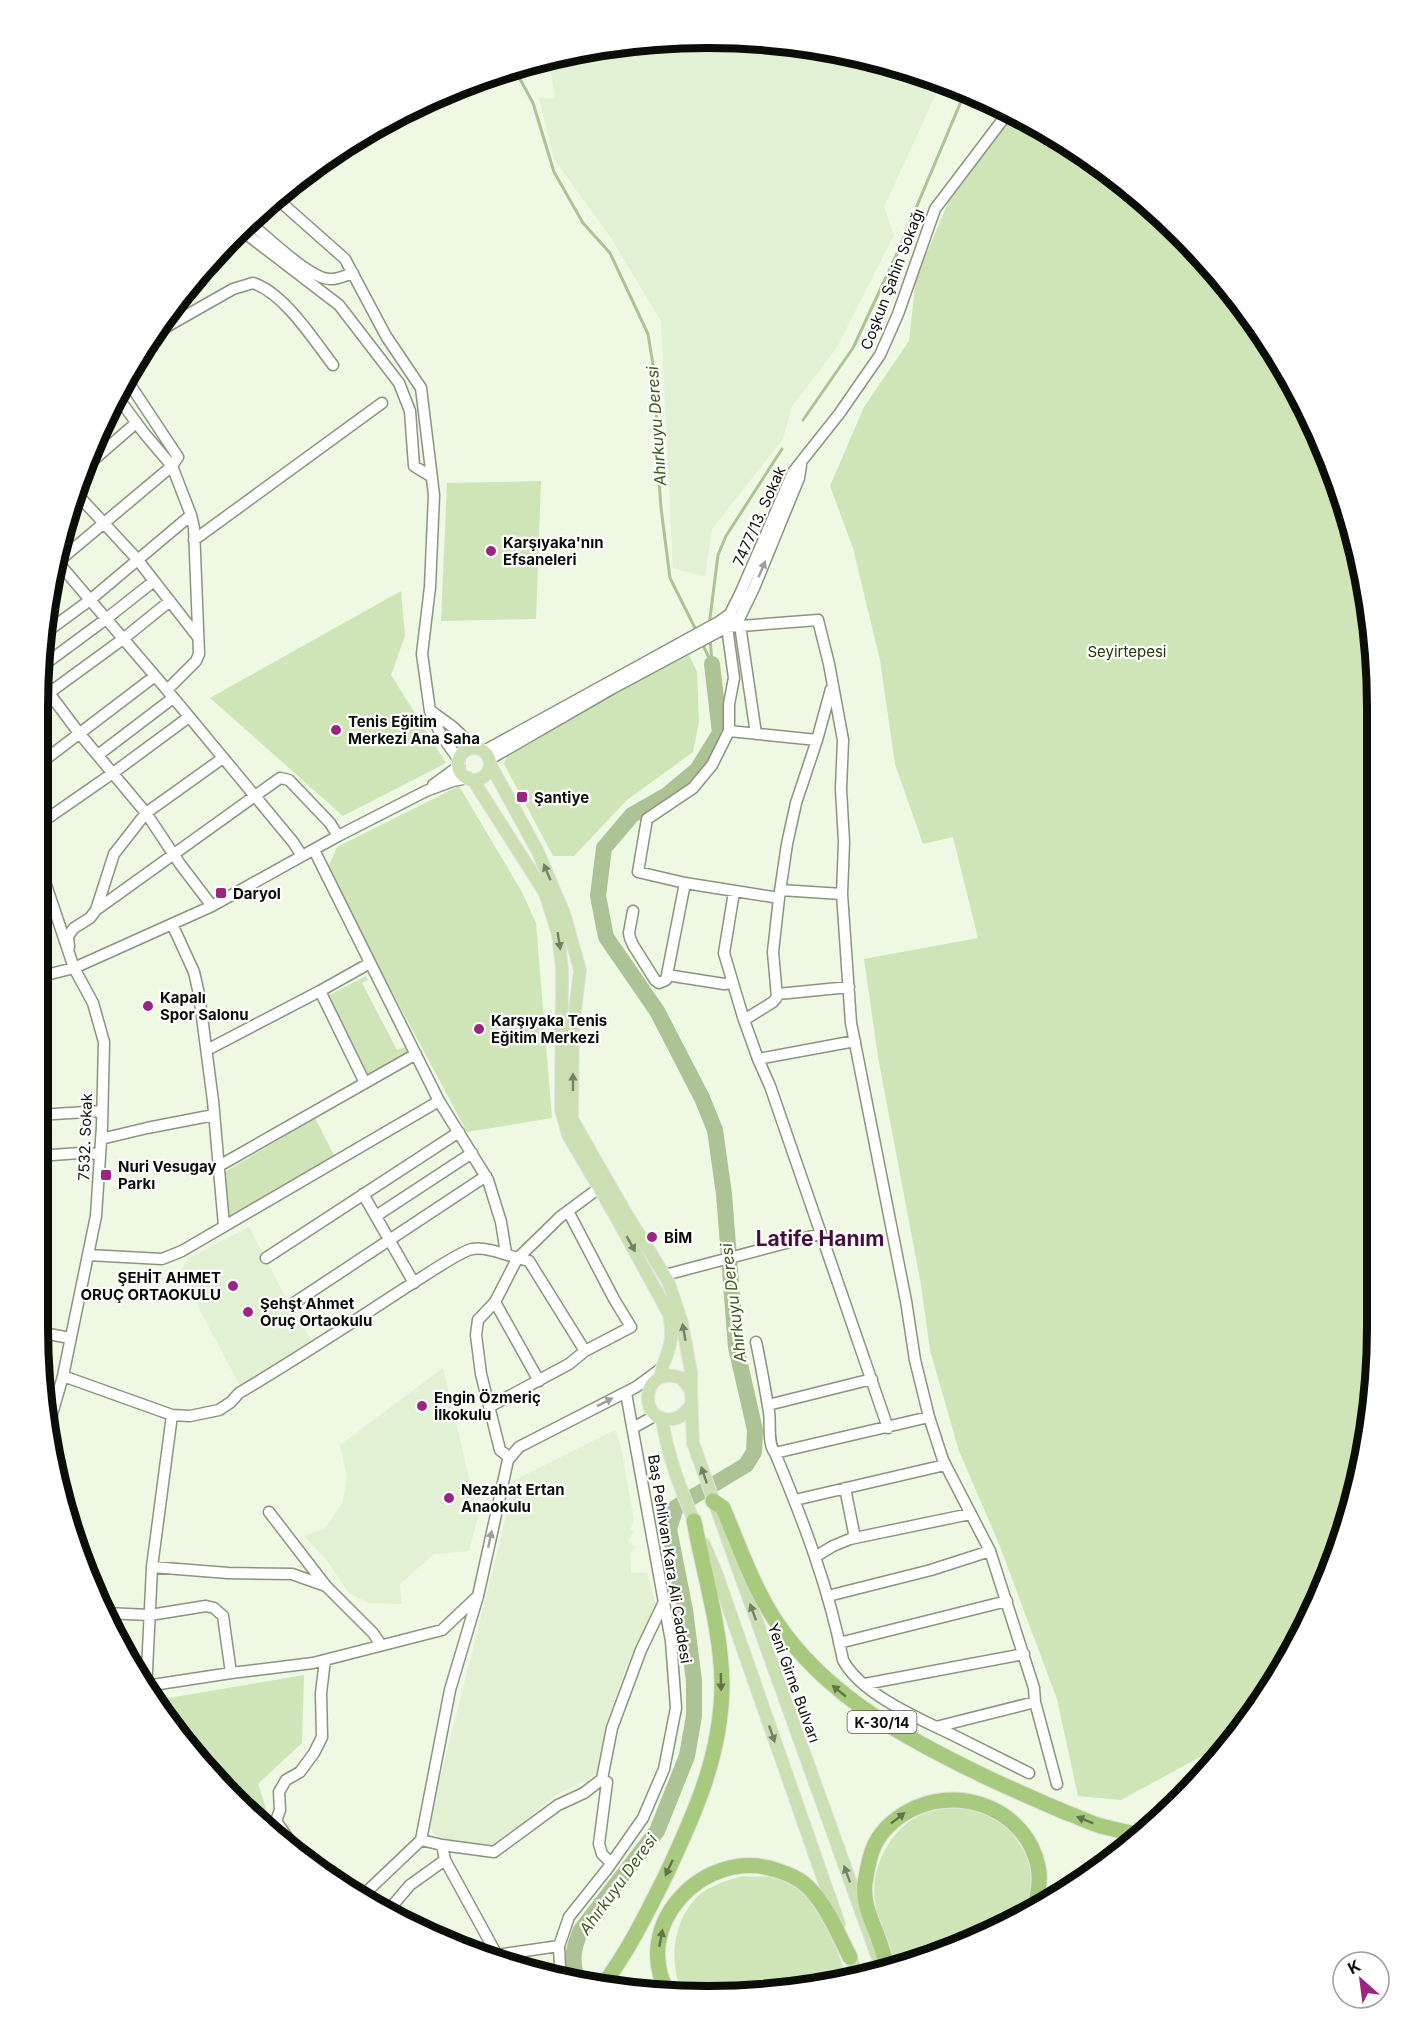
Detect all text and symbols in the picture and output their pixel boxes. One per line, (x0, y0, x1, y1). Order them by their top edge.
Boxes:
street label: Coşkun Şahin Sokağı (856, 206, 928, 352)
water label: Ahırkuyu Deresi (642, 364, 670, 488)
street label: 7477/13. Sokak (729, 463, 790, 569)
place label: Karşıyaka'nın Efsaneleri (503, 533, 604, 569)
marker: Karşıyaka'nın Efsaneleri (484, 544, 498, 558)
one-way arrow (758, 560, 767, 578)
park label: Seyirtepesi (1087, 642, 1167, 661)
place label: Tenis Eğitim Merkezi Ana Saha (348, 712, 480, 748)
marker: Tenis Eğitim Merkezi Ana Saha (329, 723, 343, 737)
place label: Şantiye (534, 788, 589, 807)
marker: Şantiye (515, 790, 529, 804)
one-way arrow (542, 862, 552, 880)
place label: Daryol (233, 884, 281, 903)
marker: Daryol (214, 886, 228, 900)
one-way arrow (554, 932, 563, 951)
place label: Kapalı Spor Salonu (160, 988, 249, 1024)
marker: Kapalı Spor Salonu (141, 999, 155, 1013)
place label: Karşıyaka Tenis Eğitim Merkezi (491, 1011, 607, 1047)
marker: Karşıyaka Tenis Eğitim Merkezi (472, 1022, 486, 1036)
one-way arrow (568, 1072, 578, 1091)
street label: 7532. Sokak (74, 1092, 96, 1181)
place label: Nuri Vesugay Parkı (118, 1157, 217, 1193)
marker: Nuri Vesugay Parkı (99, 1168, 113, 1182)
district label: Latife Hanım (756, 1226, 884, 1251)
place label: BİM (664, 1228, 692, 1247)
marker: BİM (645, 1230, 659, 1244)
one-way arrow (626, 1236, 636, 1253)
water label: Ahırkuyu Deresi (716, 1241, 750, 1365)
place label: ŞEHİT AHMET ORUÇ ORTAOKULU (81, 1268, 221, 1304)
marker: ŞEHİT AHMET ORUÇ ORTAOKULU (226, 1279, 240, 1293)
place label: Şehşt Ahmet Oruç Ortaokulu (260, 1294, 372, 1330)
marker: Şehşt Ahmet Oruç Ortaokulu (241, 1305, 255, 1319)
one-way arrow (679, 1322, 688, 1341)
place label: Engin Özmeriç İlkokulu (434, 1388, 541, 1424)
one-way arrow (597, 1397, 614, 1407)
marker: Engin Özmeriç İlkokulu (415, 1399, 429, 1413)
street label: Baş Pehlivan Kara Ali Caddesi (644, 1453, 696, 1665)
one-way arrow (698, 1466, 708, 1484)
place label: Nezahat Ertan Anaokulu (461, 1480, 565, 1516)
marker: Nezahat Ertan Anaokulu (442, 1491, 456, 1505)
one-way arrow (486, 1529, 495, 1548)
one-way arrow (747, 1603, 757, 1621)
street label: Yeni Girne Bulvarı (764, 1621, 824, 1745)
one-way arrow (716, 1673, 726, 1692)
one-way arrow (831, 1684, 847, 1697)
road number: K-30/14 (848, 1711, 916, 1733)
one-way arrow (768, 1725, 778, 1743)
one-way arrow (891, 1812, 906, 1824)
one-way arrow (1076, 1815, 1094, 1824)
water label: Ahırkuyu Deresi (574, 1829, 662, 1939)
one-way arrow (665, 1859, 674, 1876)
one-way arrow (842, 1865, 852, 1883)
one-way arrow (657, 1928, 666, 1947)
north arrow (1331, 1950, 1391, 2010)
text: K (1344, 1955, 1364, 1978)

